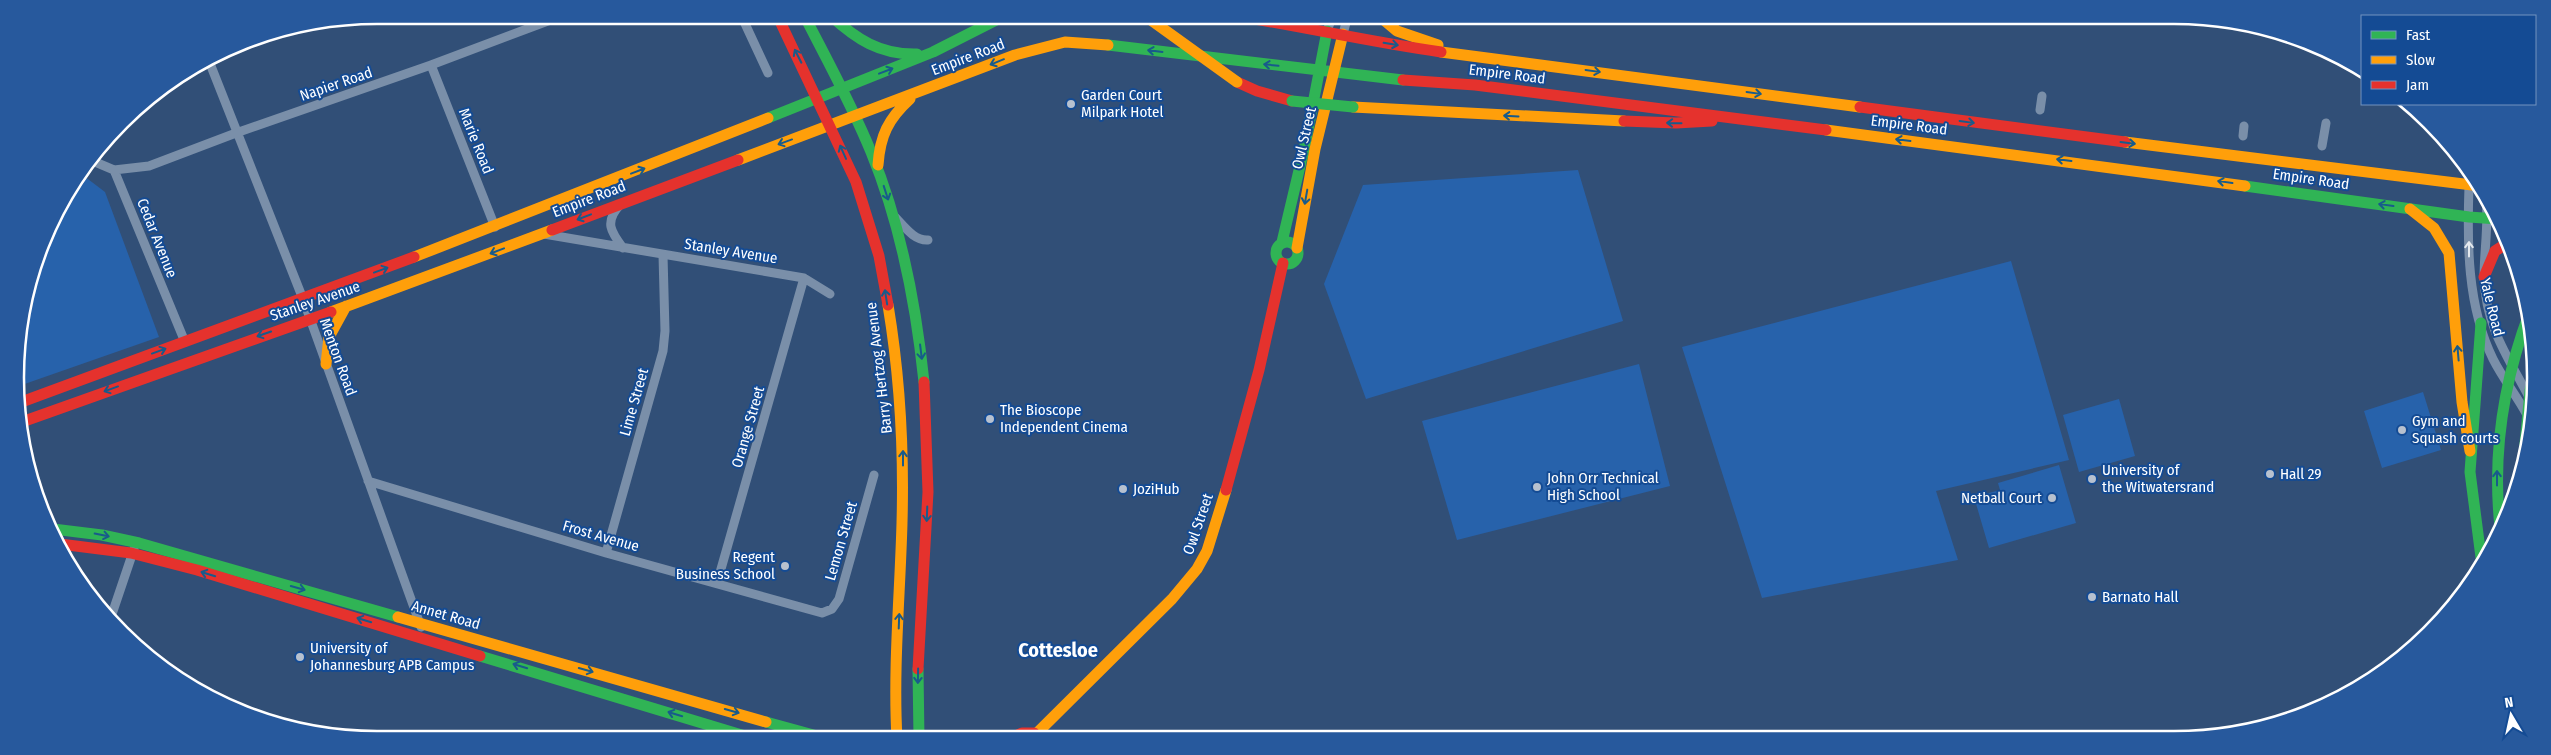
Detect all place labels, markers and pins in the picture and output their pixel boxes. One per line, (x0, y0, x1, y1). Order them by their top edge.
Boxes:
place label: Garden Court Milpark Hotel (1081, 86, 1163, 121)
marker: Garden Court Milpark Hotel (1065, 98, 1077, 110)
place label: The Bioscope Independent Cinema (1000, 401, 1128, 436)
place label: Gym and Squash courts (2412, 412, 2499, 447)
marker: The Bioscope Independent Cinema (984, 413, 996, 425)
marker: Gym and Squash courts (2396, 424, 2408, 436)
place label: University of the Witwatersrand (2102, 461, 2214, 496)
place label: Hall 29 (2280, 465, 2322, 483)
marker: Hall 29 (2264, 468, 2276, 480)
place label: John Orr Technical High School (1547, 469, 1659, 504)
marker: University of the Witwatersrand (2086, 473, 2098, 485)
place label: JoziHub (1133, 480, 1180, 498)
marker: John Orr Technical High School (1531, 481, 1543, 493)
marker: JoziHub (1117, 483, 1129, 495)
place label: Netball Court (1961, 489, 2042, 507)
marker: Netball Court (2046, 492, 2058, 504)
place label: Regent Business School (676, 548, 775, 583)
marker: Regent Business School (779, 560, 791, 572)
place label: Barnato Hall (2102, 588, 2178, 606)
marker: Barnato Hall (2086, 591, 2098, 603)
place label: University of Johannesburg APB Campus (310, 639, 474, 674)
marker: University of Johannesburg APB Campus (294, 651, 306, 663)

